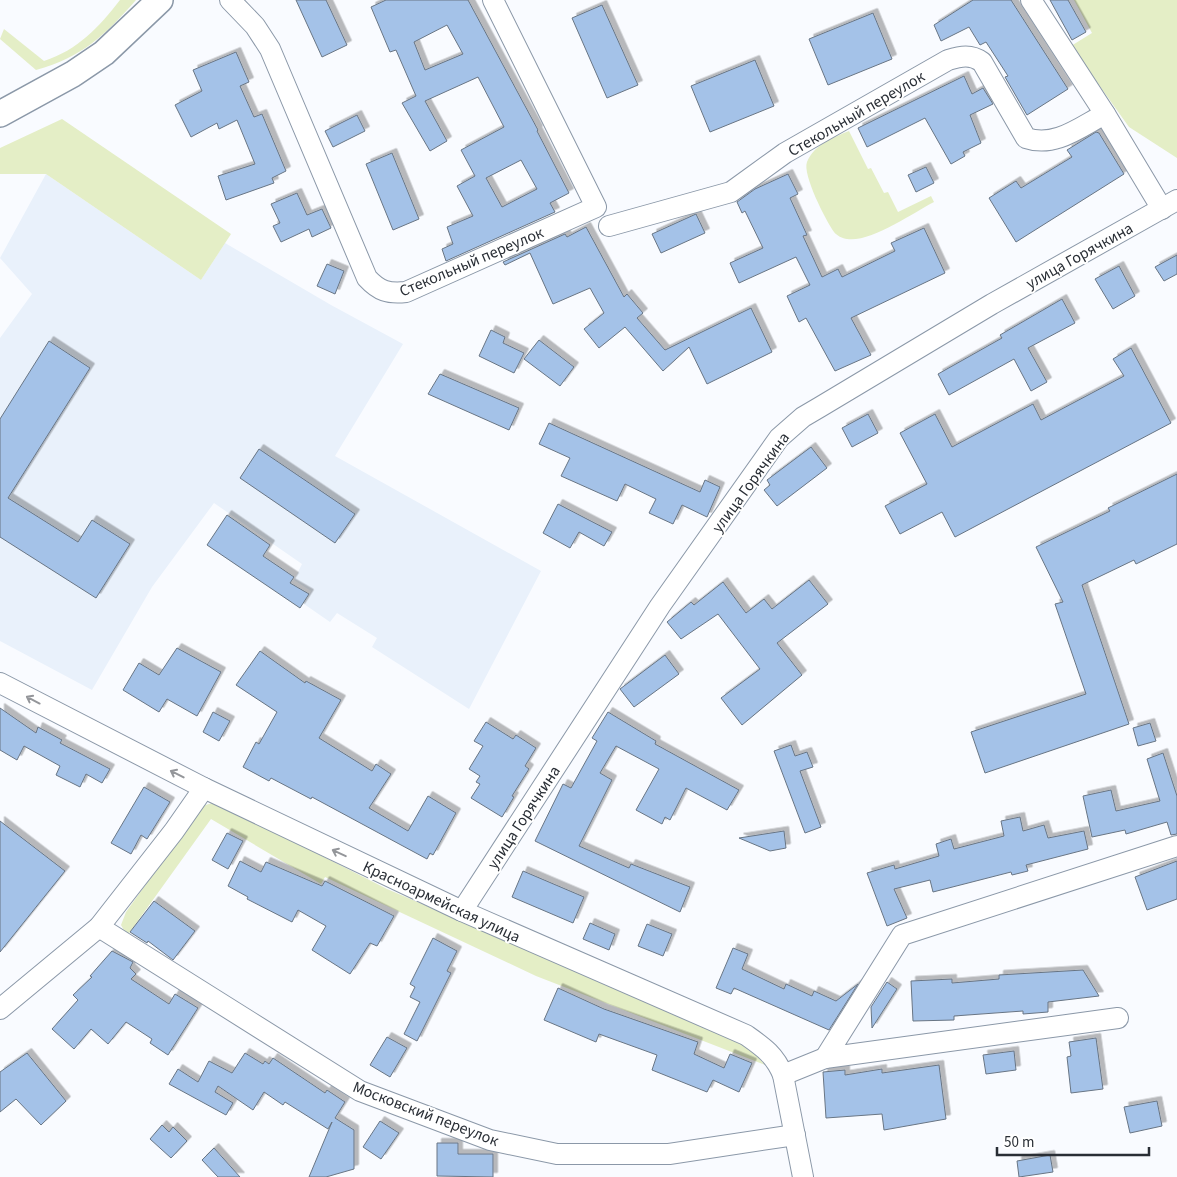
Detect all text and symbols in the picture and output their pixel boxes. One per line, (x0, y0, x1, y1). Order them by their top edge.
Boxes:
street label: Стекольный переулок (784, 66, 929, 162)
street label: улица Горячкина (1022, 217, 1137, 294)
street label: Стекольный переулок (396, 222, 547, 302)
street label: улица Горячкина (707, 428, 795, 537)
one-way arrow (25, 695, 40, 705)
street label: улица Горячкина (482, 761, 566, 874)
one-way arrow (170, 769, 185, 778)
one-way arrow (332, 848, 347, 857)
street label: Красноармейская улица (359, 856, 524, 948)
street label: Московский переулок (350, 1076, 502, 1152)
scale bar (997, 1124, 1150, 1156)
text: 50 m (1004, 1132, 1034, 1153)

